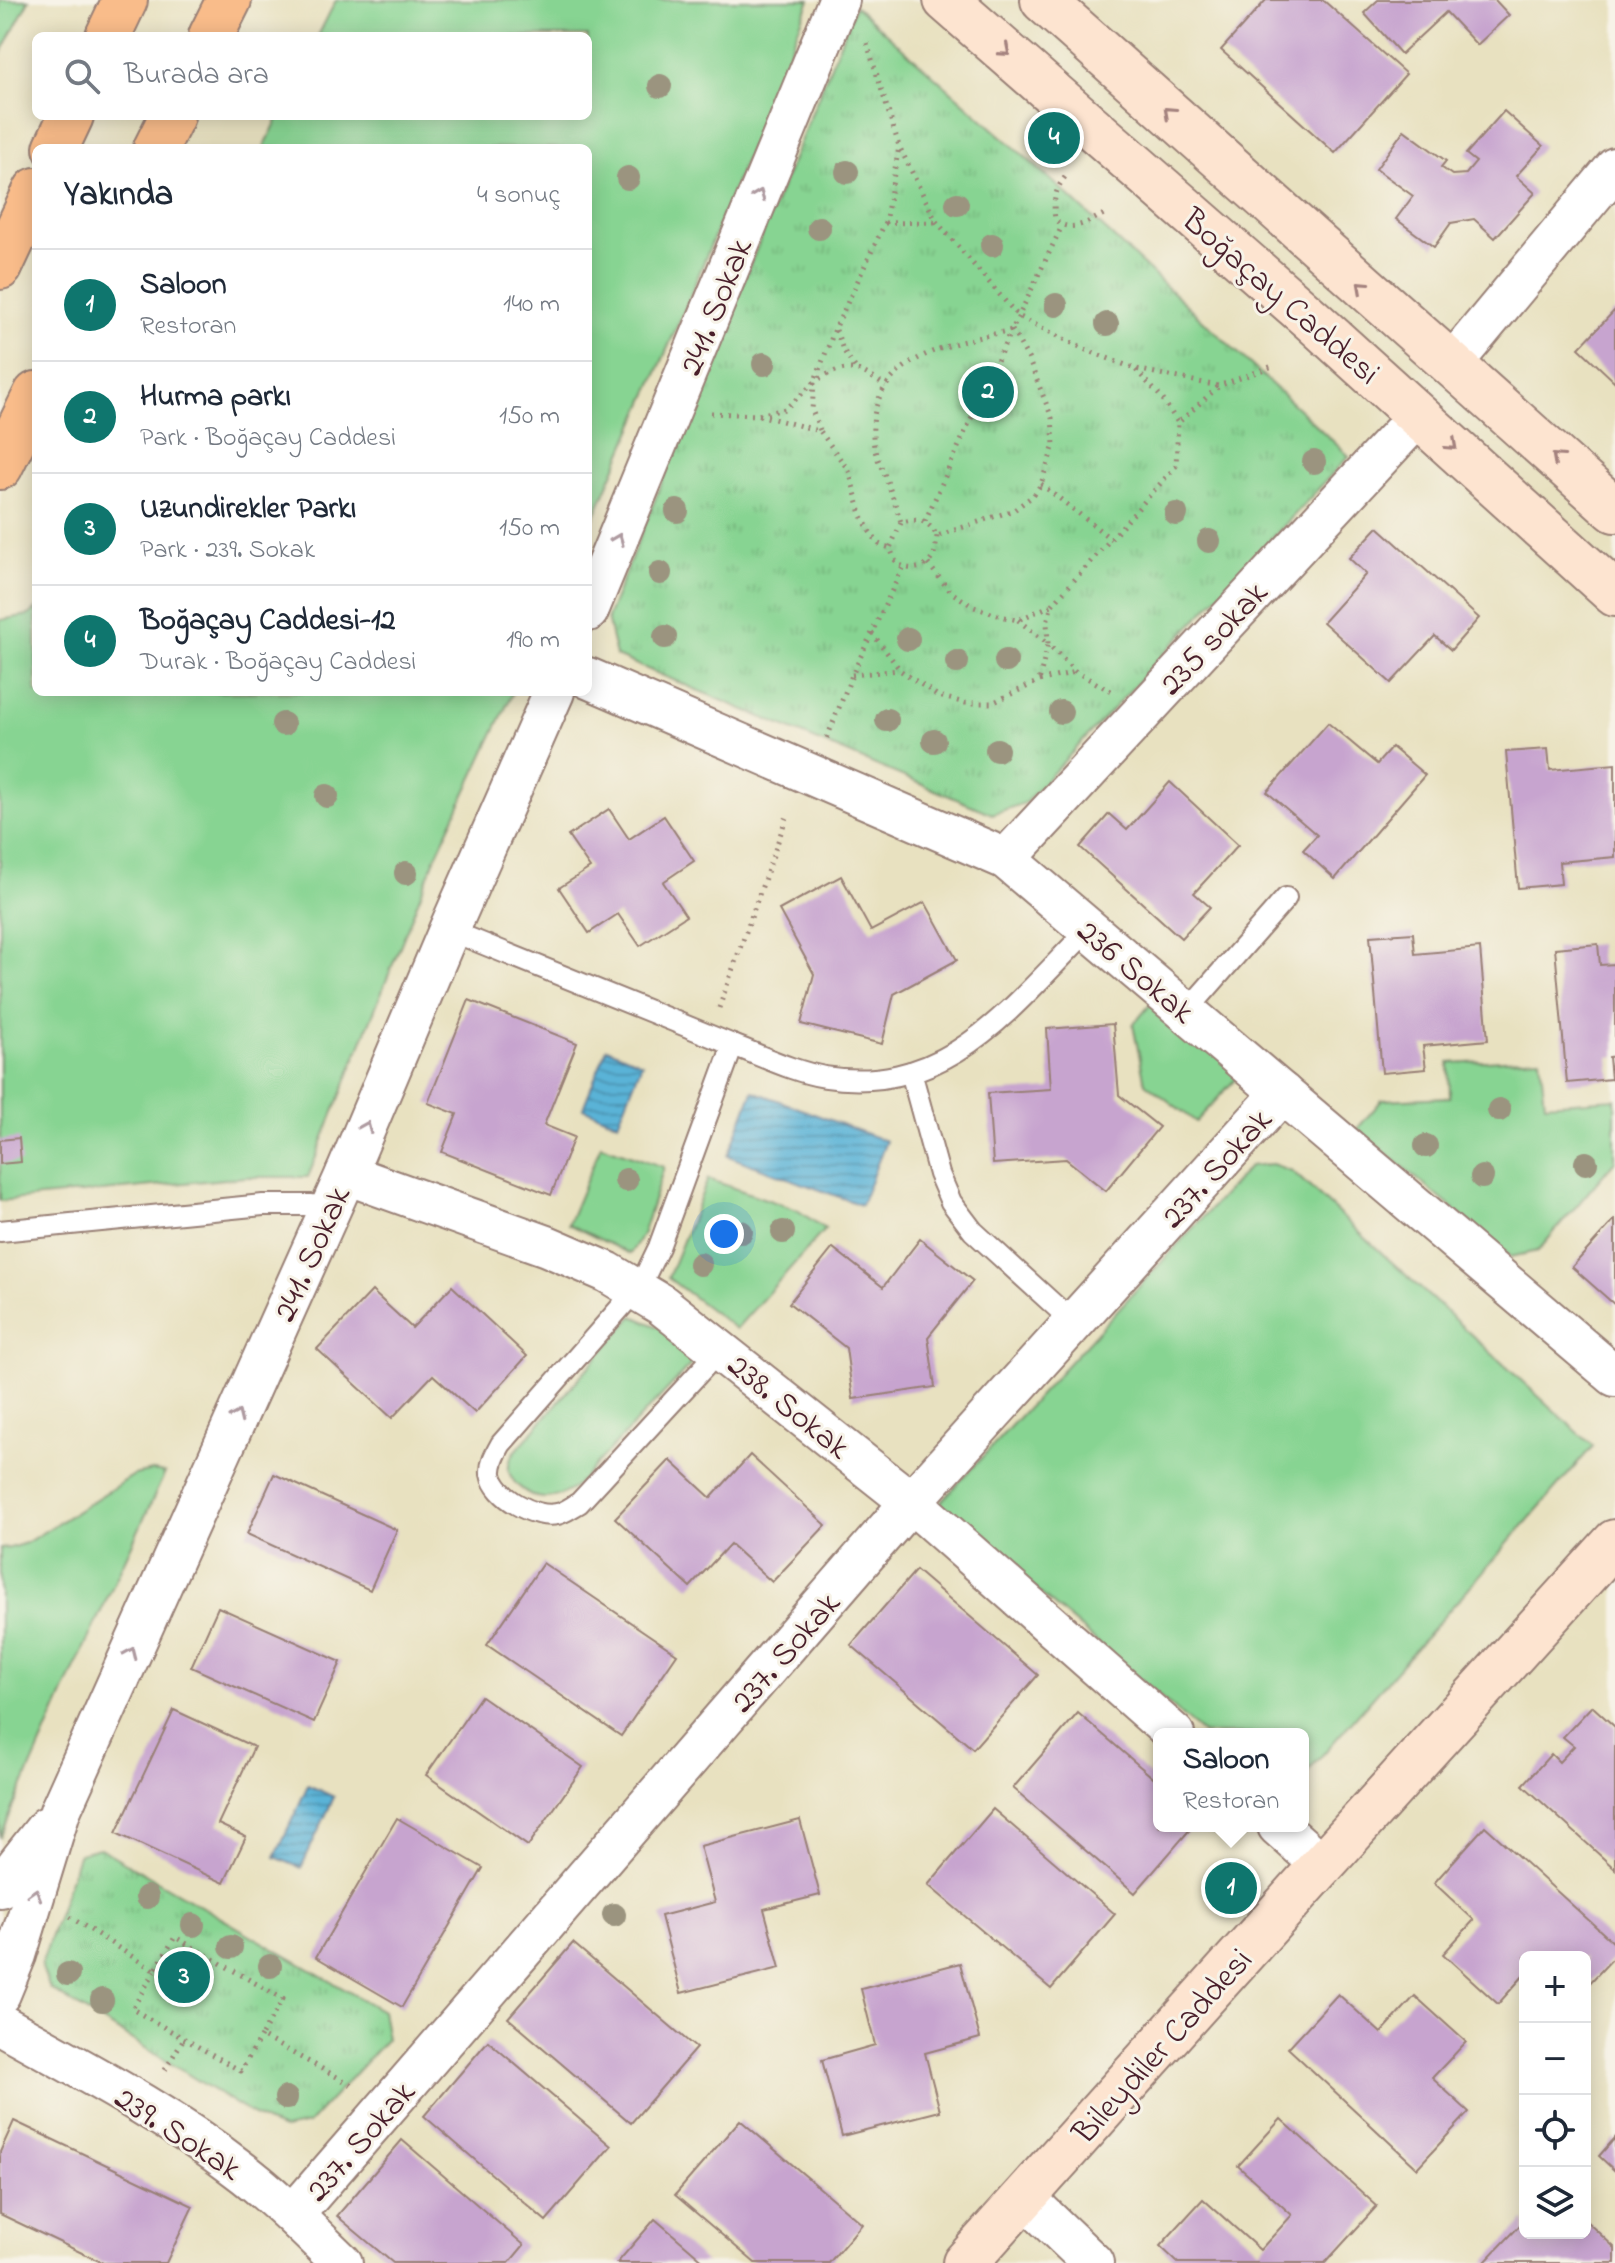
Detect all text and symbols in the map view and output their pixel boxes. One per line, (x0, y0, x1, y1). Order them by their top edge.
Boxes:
search box (32, 32, 592, 120)
one-way arrow (995, 42, 1010, 56)
icon: search (60, 54, 104, 98)
text: Burada ara (124, 54, 269, 98)
pin: 4 (1028, 108, 1080, 168)
one-way arrow (1163, 108, 1178, 122)
text: Yakında (64, 171, 173, 221)
text: 4 sonuç (477, 177, 560, 215)
one-way arrow (749, 189, 766, 203)
street label: Boğaçay Caddesi (1168, 197, 1390, 399)
street label: 241. Sokak (668, 231, 768, 384)
text: Saloon (140, 264, 227, 308)
one-way arrow (1357, 281, 1372, 295)
text: 1 (86, 286, 94, 324)
text: 140 m (503, 286, 560, 324)
text: Restoran (140, 308, 236, 346)
pin: 2 (962, 362, 1014, 422)
text: Hurma parkı (140, 376, 291, 420)
text: 2 (84, 398, 96, 436)
text: 150 m (499, 398, 560, 436)
text: Park · Boğaçay Caddesi (140, 420, 396, 458)
one-way arrow (1442, 436, 1457, 450)
one-way arrow (1551, 454, 1566, 468)
text: Uzundirekler Parkı (140, 488, 356, 532)
text: 3 (85, 510, 95, 548)
text: 150 m (499, 510, 560, 548)
text: Park · 239. Sokak (140, 532, 315, 570)
one-way arrow (608, 533, 624, 547)
street label: 235 sokak (1149, 571, 1281, 708)
text: Boğaçay Caddesi-12 (140, 600, 395, 644)
text: 4 (85, 622, 95, 660)
text: 190 m (506, 622, 560, 660)
text: Durak · Boğaçay Caddesi (140, 644, 416, 682)
street label: 236 Sokak (1064, 909, 1205, 1038)
street label: 237. Sokak (1150, 1098, 1286, 1241)
one-way arrow (356, 1121, 372, 1135)
street label: 241. Sokak (262, 1179, 366, 1330)
your location (704, 1214, 744, 1254)
street label: 238. Sokak (715, 1343, 860, 1473)
one-way arrow (227, 1409, 243, 1424)
street label: 237. Sokak (720, 1582, 854, 1726)
one-way arrow (121, 1647, 137, 1661)
popup (1153, 1728, 1309, 1832)
text: Saloon (1183, 1739, 1269, 1783)
text: Restoran (1183, 1783, 1279, 1821)
pin: 1 (1205, 1858, 1257, 1918)
one-way arrow (26, 1888, 42, 1902)
street label: Bileydiler Caddesi (1061, 1938, 1266, 2158)
pin: 3 (158, 1947, 210, 2007)
map controls (1519, 1951, 1591, 2239)
button: + (1519, 1951, 1591, 2023)
button: − (1519, 2023, 1591, 2095)
street label: 237. Sokak (295, 2071, 429, 2215)
street label: 239. Sokak (103, 2075, 251, 2195)
button: locate (1519, 2095, 1591, 2167)
button: layers (1519, 2167, 1591, 2239)

